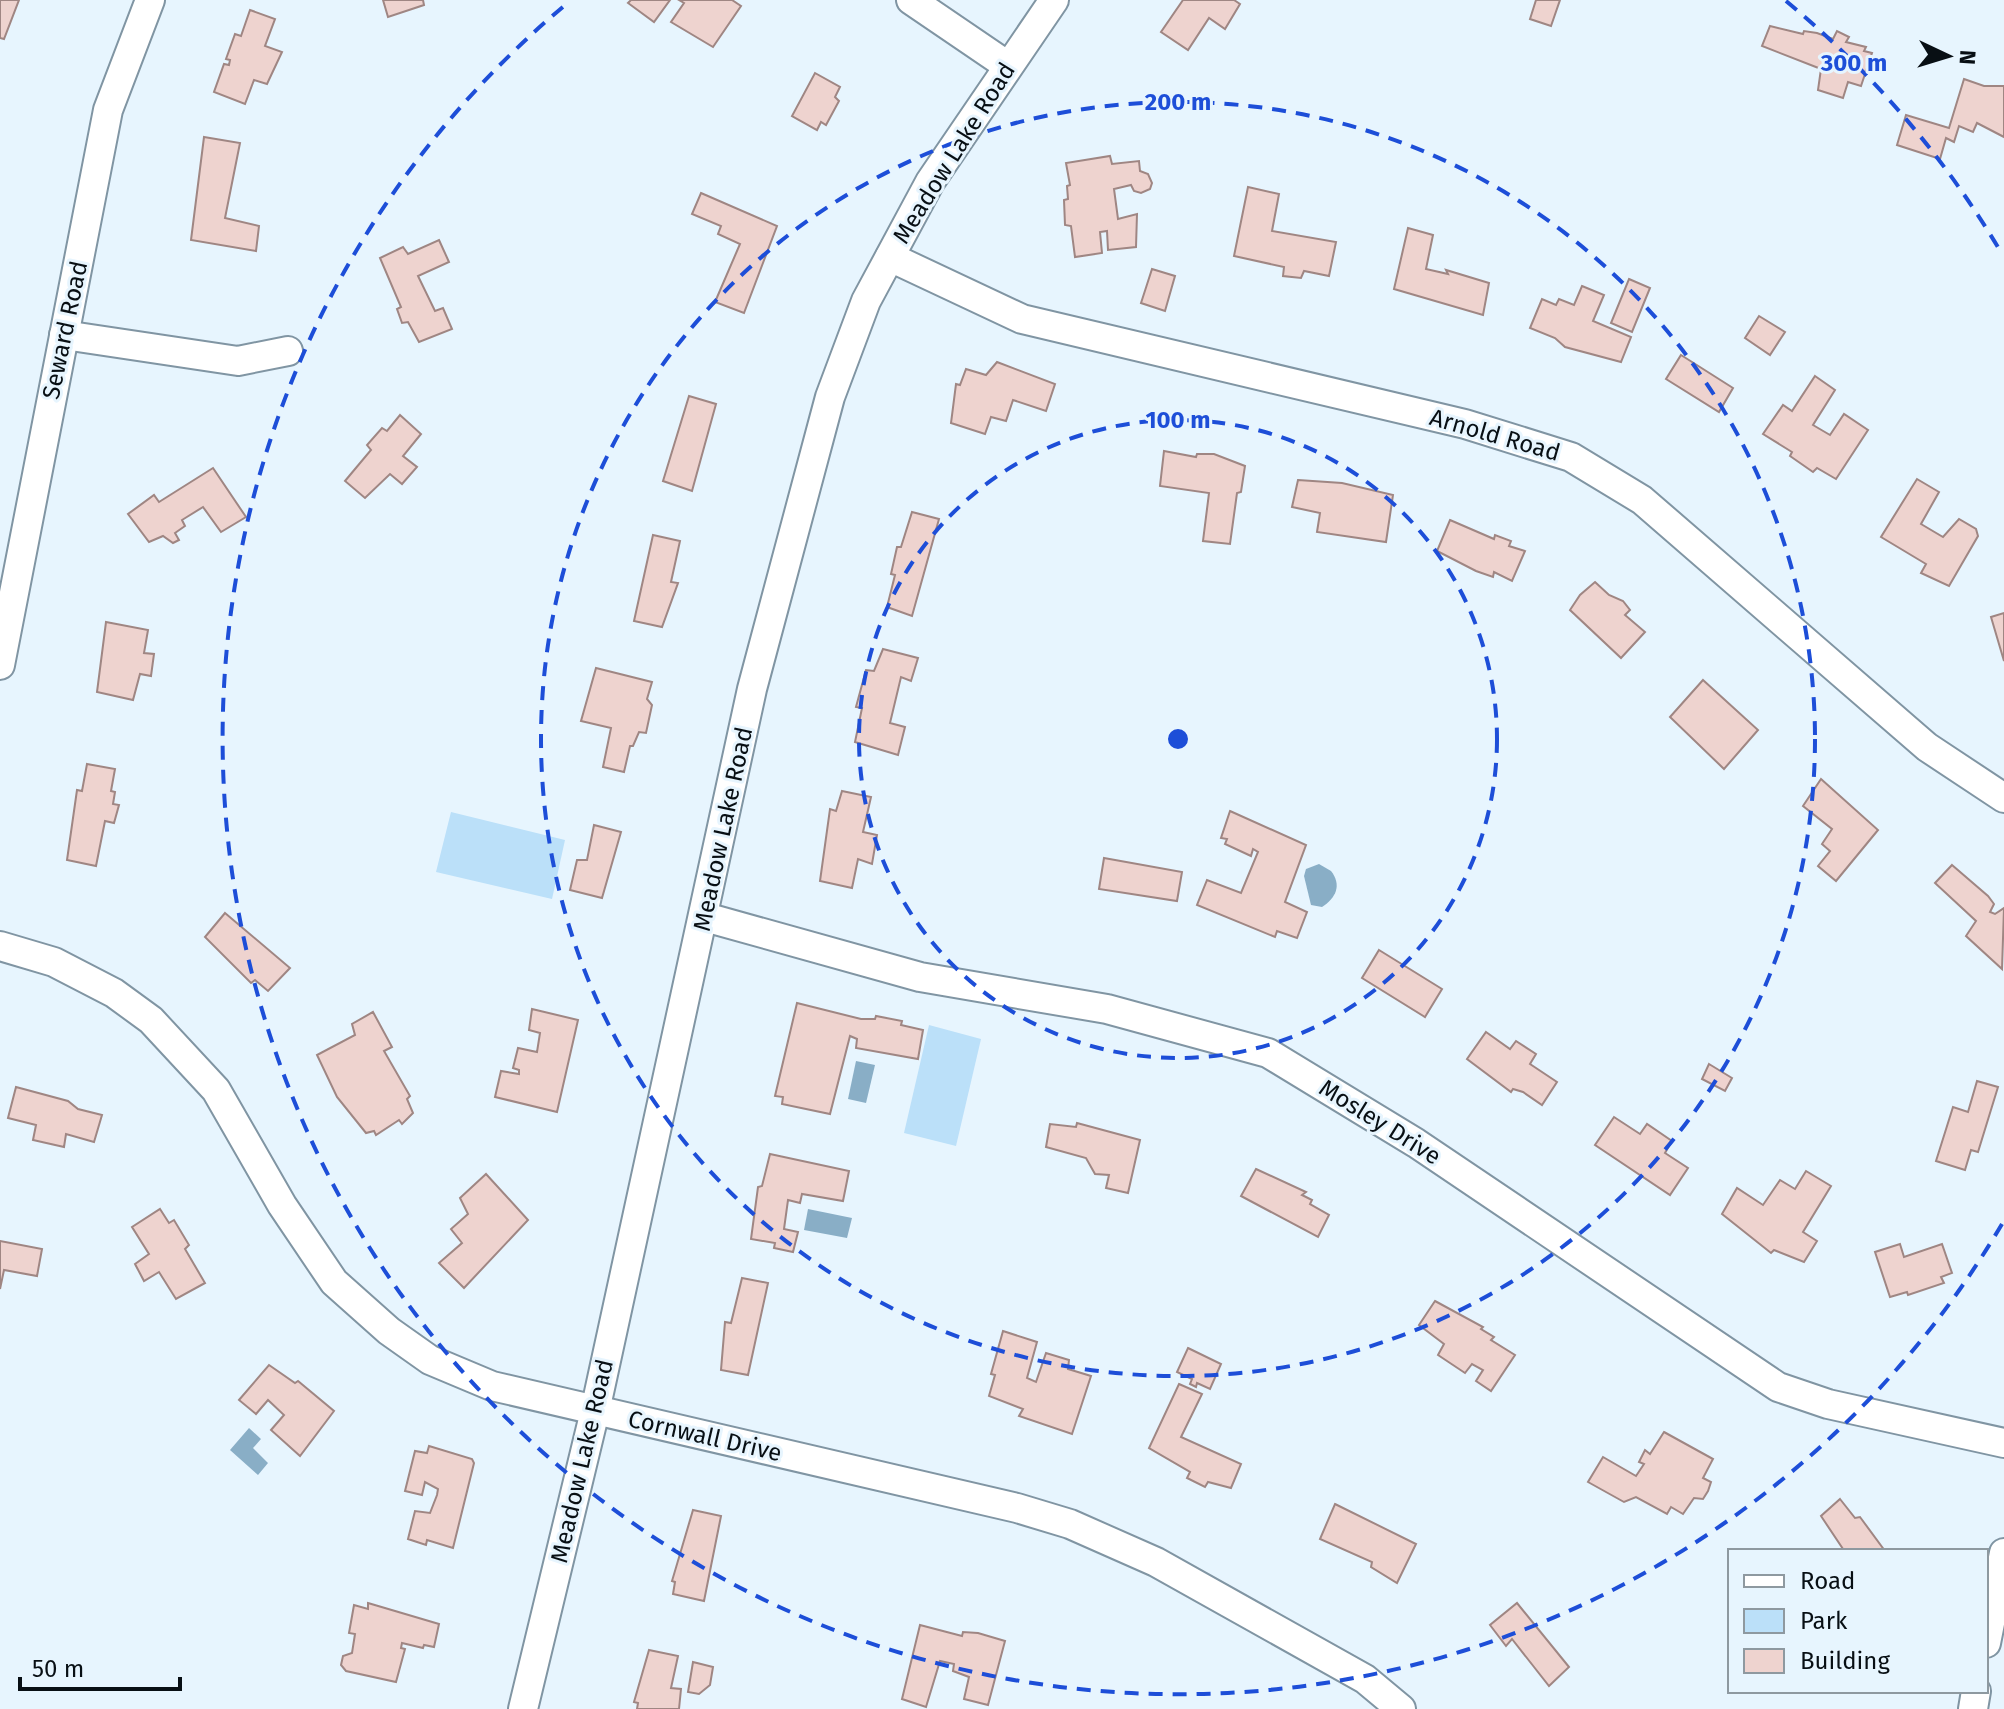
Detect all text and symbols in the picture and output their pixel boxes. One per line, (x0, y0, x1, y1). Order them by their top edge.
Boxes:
north arrow (1908, 16, 1988, 96)
text: 300 m (1820, 49, 1887, 77)
text: N (1953, 49, 1981, 66)
street label: Meadow Lake Road (887, 57, 1021, 249)
text: 200 m (1145, 88, 1211, 116)
street label: Seward Road (37, 258, 93, 402)
street label: Arnold Road (1427, 403, 1563, 467)
text: 100 m (1145, 406, 1211, 434)
street label: Meadow Lake Road (688, 724, 758, 934)
centre of rings (1164, 725, 1192, 753)
street label: Mosley Drive (1314, 1073, 1446, 1171)
street label: Meadow Lake Road (545, 1356, 619, 1566)
street label: Cornwall Drive (625, 1405, 785, 1467)
legend (1728, 1549, 1988, 1693)
text: Road (1800, 1567, 1855, 1595)
text: Park (1800, 1607, 1848, 1635)
scale bar (20, 1641, 180, 1691)
text: Building (1800, 1647, 1890, 1675)
text: 50 m (32, 1655, 84, 1683)

